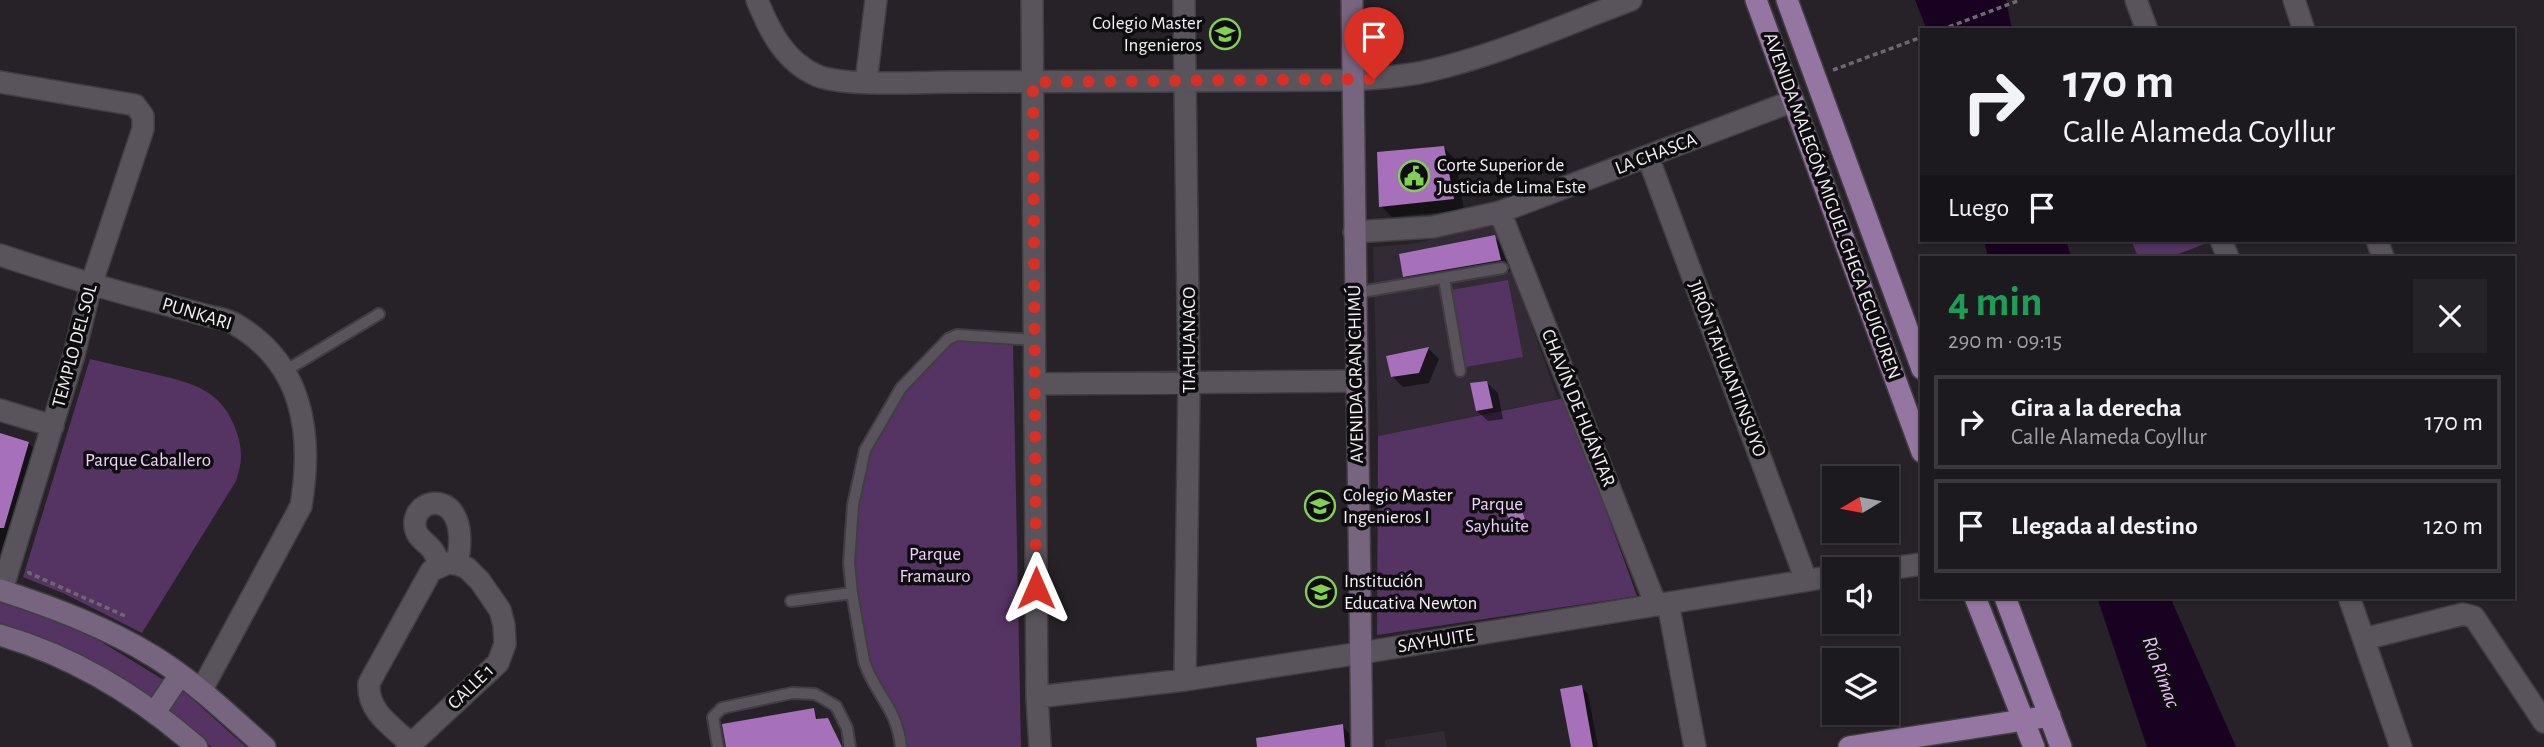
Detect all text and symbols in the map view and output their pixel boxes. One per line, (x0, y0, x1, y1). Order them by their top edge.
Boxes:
pin (1344, 7, 1404, 79)
place label: Colegio Master Ingenieros (1092, 14, 1202, 55)
school or university icon: Colegio Master Ingenieros (1208, 17, 1242, 51)
icon: arrive (1355, 18, 1393, 56)
street label: AVENIDA MALECÓN MIGUEL CHECA EGUIGUREN (1760, 30, 1906, 382)
icon: right (1948, 56, 2039, 147)
text: 170 m (2063, 58, 2174, 107)
text: Calle Alameda Coyllur (2063, 116, 2335, 148)
street label: LA CHASCA (1613, 130, 1699, 178)
place label: Corte Superior de Justicia de Lima Este (1437, 156, 1586, 197)
public building icon: Corte Superior de Justicia de Lima Este (1397, 159, 1431, 193)
icon: arrive (2023, 189, 2061, 227)
text: Luego (1948, 195, 2009, 221)
street label: JIRÓN TAHUANTINSUYO (1685, 278, 1771, 460)
button: close (2413, 279, 2487, 353)
text: 4 min (1948, 281, 2043, 323)
street label: TEMPLO DEL SOL (49, 282, 101, 410)
street label: AVENIDA GRAN CHIMÚ (1343, 285, 1367, 463)
street label: TIAHUANACO (1180, 287, 1199, 393)
street label: PUNKARI (160, 294, 234, 334)
street label: CHAVÍN DE HUÁNTAR (1538, 326, 1620, 489)
text: 290 m · 09:15 (1948, 330, 2062, 353)
text: Gira a la derecha (2011, 395, 2182, 421)
icon: right (1952, 403, 1990, 441)
text: 170 m (2424, 409, 2483, 435)
text: Calle Alameda Coyllur (2011, 426, 2207, 449)
park label: Parque Caballero (85, 451, 211, 470)
north arrow (1822, 466, 1899, 542)
map controls (1822, 466, 1899, 725)
place label: Colegio Master Ingenieros I (1343, 486, 1453, 527)
school or university icon: Colegio Master Ingenieros I (1303, 489, 1337, 523)
park label: Parque Sayhuite (1465, 495, 1529, 536)
icon: arrive (1952, 507, 1990, 545)
text: Llegada al destino (2011, 513, 2198, 539)
text: 120 m (2423, 513, 2483, 539)
park label: Parque Framauro (899, 545, 971, 586)
position arrow (999, 551, 1073, 625)
button: sound (1822, 557, 1899, 634)
place label: Institución Educativa Newton (1344, 572, 1477, 613)
school or university icon: Institución Educativa Newton (1304, 575, 1338, 609)
street label: SAYHUITE (1396, 626, 1476, 656)
water label: Río Rímac (2138, 633, 2184, 711)
button: layers (1822, 648, 1899, 725)
street label: CALLE 1 (444, 661, 498, 713)

